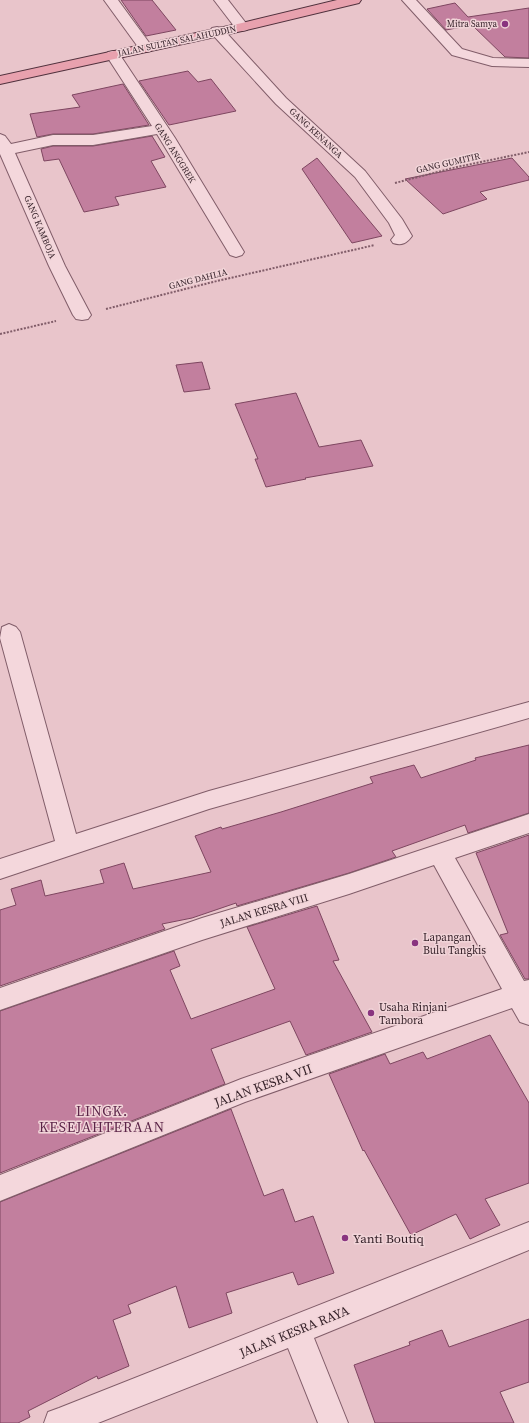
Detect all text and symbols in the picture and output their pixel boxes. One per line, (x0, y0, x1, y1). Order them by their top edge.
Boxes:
place label: Mitra Samya (447, 18, 497, 30)
marker: Mitra Samya (500, 19, 510, 29)
street label: JALAN SULTAN SALAHUDDIN (116, 22, 238, 60)
street label: GANG KENANGA (287, 105, 345, 161)
street label: GANG ANGGREK (152, 121, 198, 185)
street label: GANG GUMITIR (415, 150, 481, 176)
street label: GANG KAMBOJA (21, 194, 59, 260)
street label: GANG DAHLIA (167, 266, 229, 292)
street label: JALAN KESRA VIII (217, 890, 310, 931)
place label: Lapangan Bulu Tangkis (423, 930, 486, 958)
marker: Lapangan Bulu Tangkis (410, 938, 420, 948)
place label: Usaha Rinjani Tambora (379, 1000, 447, 1028)
marker: Usaha Rinjani Tambora (366, 1008, 376, 1018)
street label: JALAN KESRA VII (211, 1060, 315, 1111)
district label: LINGK. KESEJAHTERAAN (39, 1101, 165, 1137)
place label: Yanti Boutiq (353, 1230, 425, 1247)
marker: Yanti Boutiq (340, 1233, 350, 1243)
street label: JALAN KESRA RAYA (236, 1302, 352, 1362)

